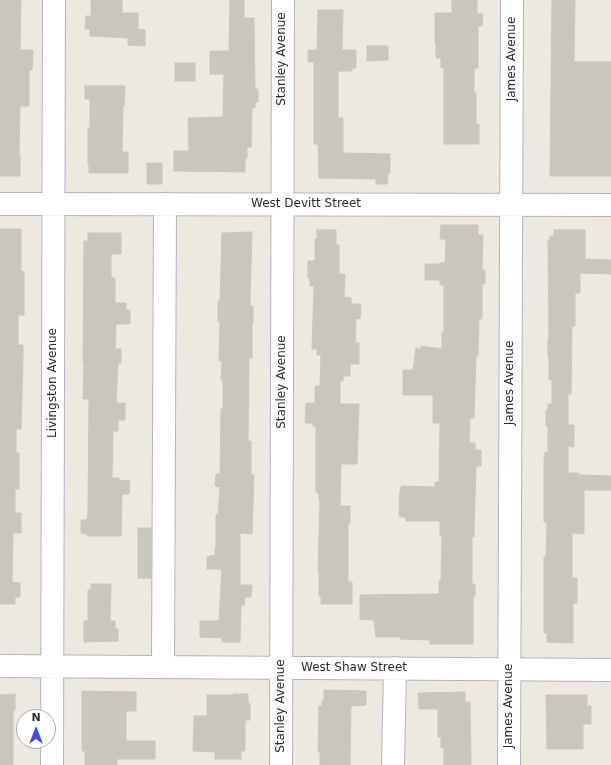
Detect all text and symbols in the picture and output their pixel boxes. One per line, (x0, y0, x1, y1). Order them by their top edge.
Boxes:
street label: Stanley Avenue (275, 12, 289, 106)
street label: James Avenue (505, 17, 519, 101)
street label: West Devitt Street (251, 197, 361, 211)
street label: Livingston Avenue (46, 328, 60, 438)
street label: Stanley Avenue (275, 335, 289, 429)
street label: James Avenue (503, 341, 517, 425)
street label: Stanley Avenue (274, 659, 288, 753)
street label: West Shaw Street (301, 661, 407, 675)
street label: James Avenue (502, 664, 516, 748)
north arrow (16, 709, 56, 749)
text: N (31, 711, 41, 724)

